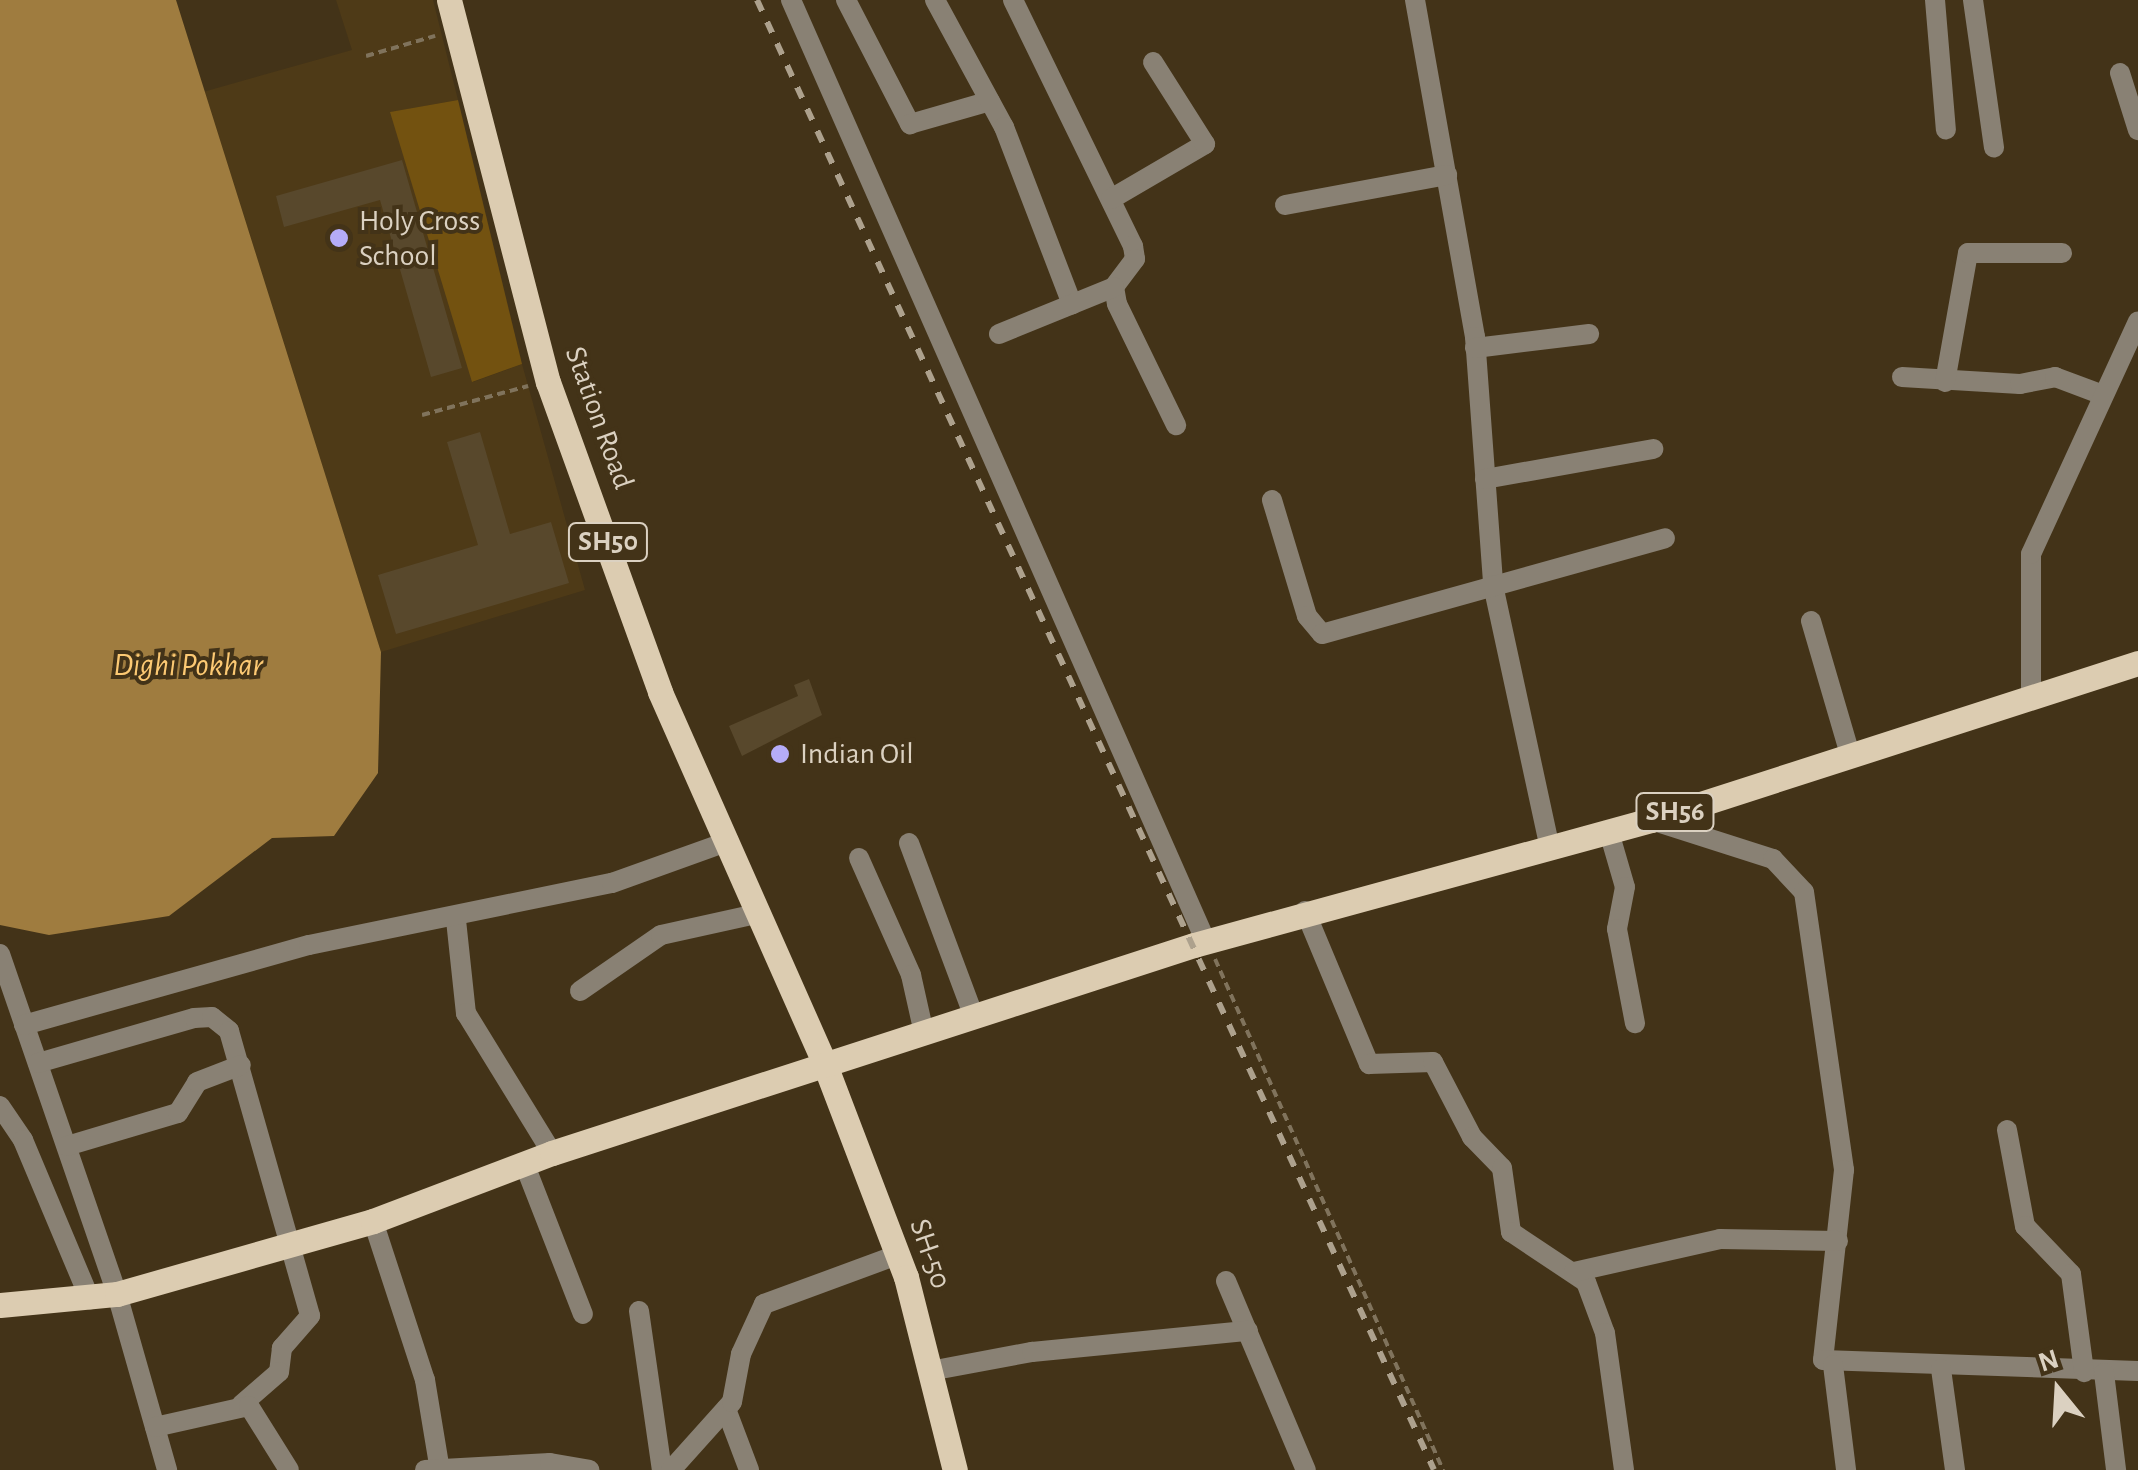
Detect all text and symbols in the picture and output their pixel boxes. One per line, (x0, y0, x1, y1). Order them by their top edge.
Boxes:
place label: Holy Cross School (359, 203, 480, 274)
marker: Holy Cross School (328, 227, 350, 249)
street label: Station Road (557, 342, 641, 494)
road number: SH50 (566, 519, 650, 565)
water label: Dighi Pokhar (113, 646, 263, 684)
place label: Indian Oil (800, 736, 914, 772)
marker: Indian Oil (769, 743, 791, 765)
road number: SH56 (1635, 789, 1715, 835)
street label: SH-50 (901, 1214, 959, 1294)
north arrow (2008, 1340, 2108, 1440)
text: N (2035, 1345, 2062, 1378)

